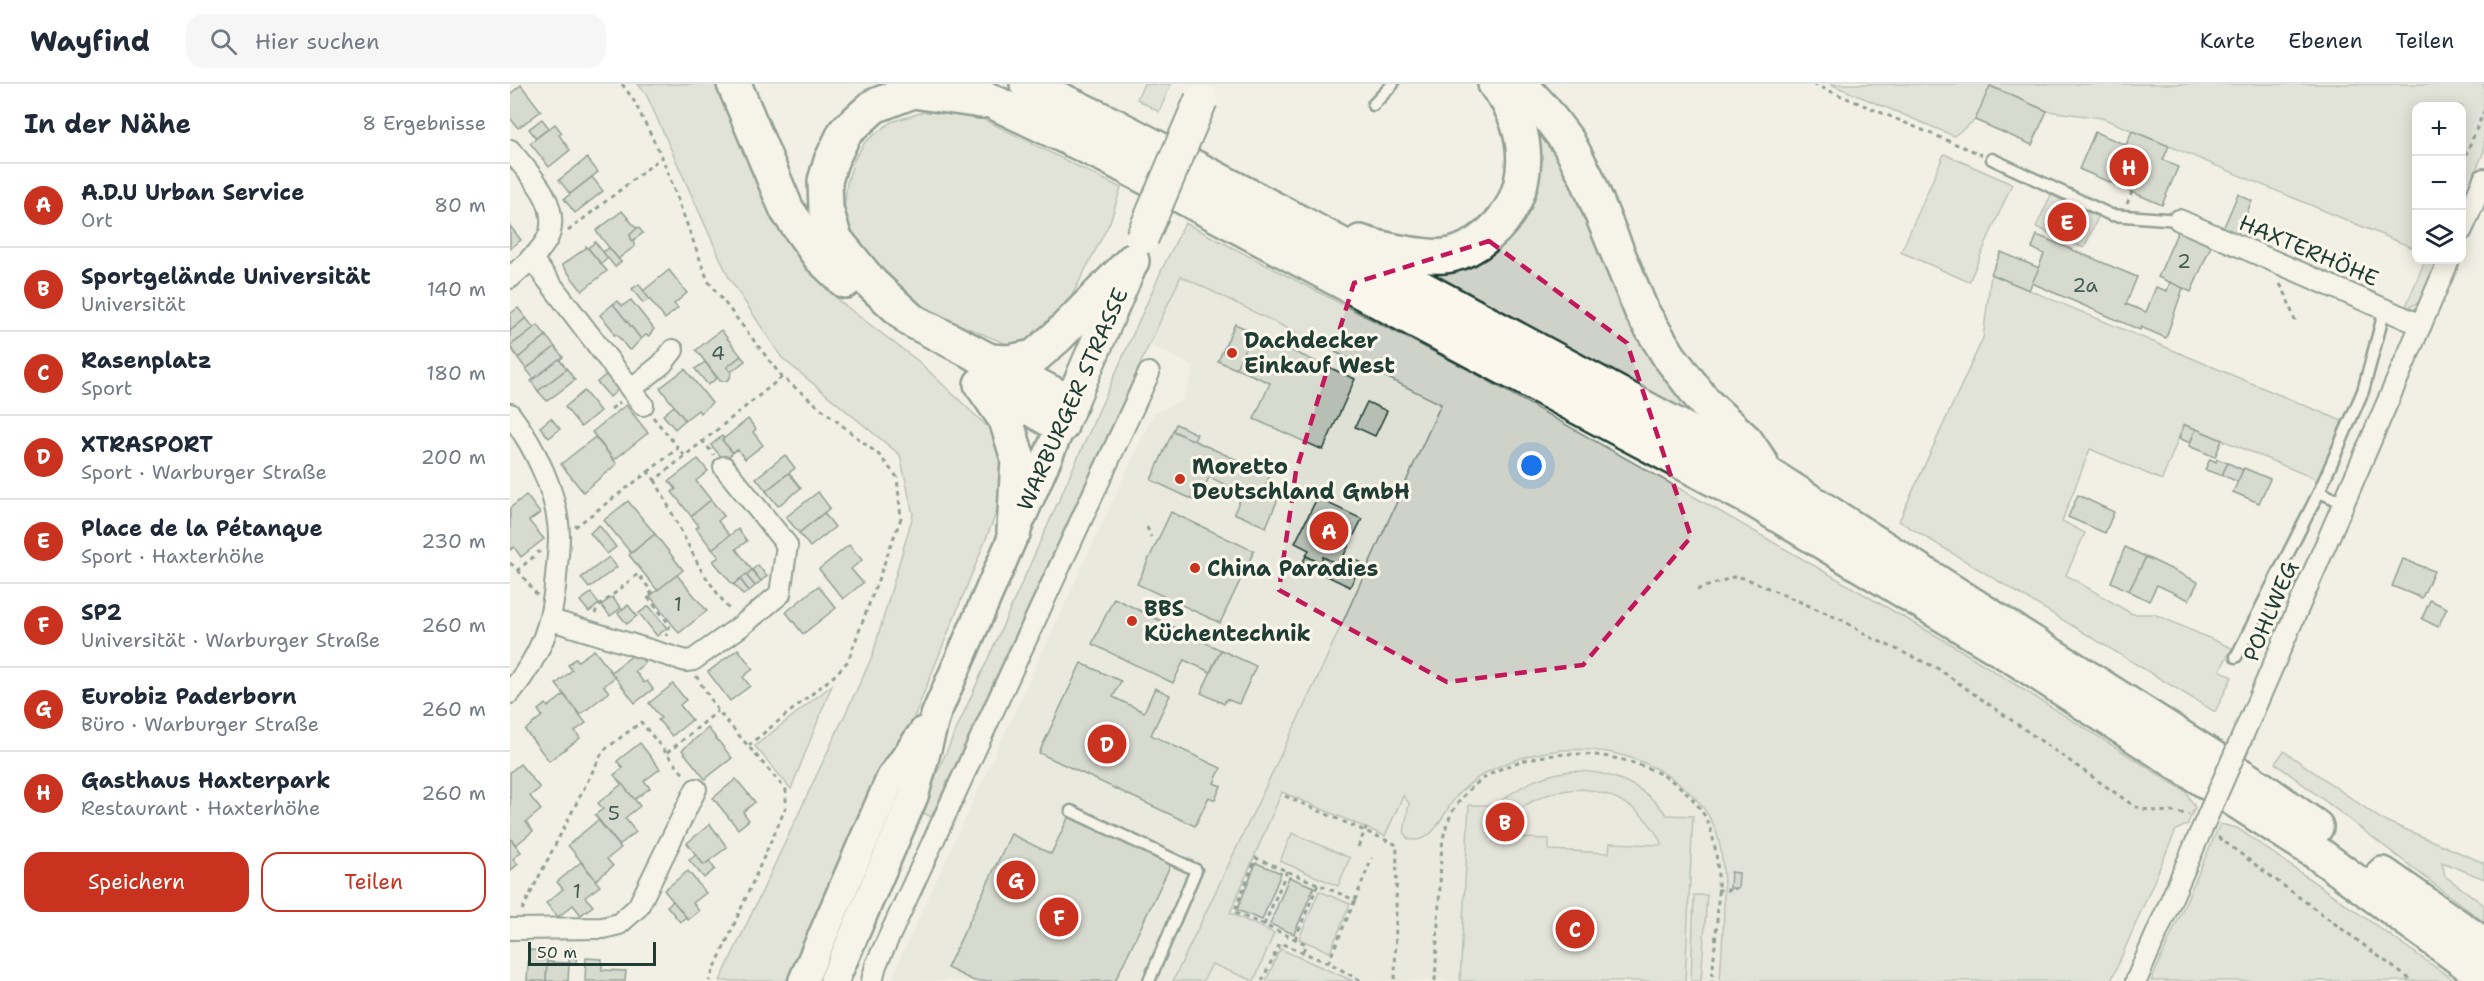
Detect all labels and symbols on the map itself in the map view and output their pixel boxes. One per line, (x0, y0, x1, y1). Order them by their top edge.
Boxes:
pin: H (2110, 144, 2148, 190)
pin: E (2048, 200, 2086, 244)
street label: HAXTERHÖHE (2234, 208, 2383, 293)
house number: 2 (2177, 248, 2191, 274)
house number: 2a (2072, 272, 2098, 298)
street label: WARBURGER STRASSE (1010, 283, 1135, 515)
place label: Dachdecker Einkauf West (1244, 326, 1395, 380)
house number: 4 (711, 340, 725, 366)
marker: Dachdecker Einkauf West (1225, 346, 1239, 360)
your location (1517, 451, 1546, 480)
place label: Moretto Deutschland GmbH (1192, 452, 1410, 506)
marker: Moretto Deutschland GmbH (1173, 472, 1187, 486)
pin: A (1310, 508, 1348, 554)
place label: China Paradies (1207, 554, 1378, 583)
street label: POHLWEG (2236, 556, 2305, 666)
marker: China Paradies (1188, 561, 1202, 575)
house number: 1 (674, 591, 682, 617)
place label: BBS Küchentechnik (1144, 594, 1311, 648)
marker: BBS Küchentechnik (1125, 614, 1139, 628)
pin: D (1088, 722, 1126, 766)
house number: 5 (608, 800, 620, 826)
pin: B (1486, 800, 1524, 844)
pin: G (996, 858, 1036, 902)
house number: 1 (573, 878, 581, 904)
pin: F (1040, 894, 1078, 940)
pin: C (1556, 906, 1594, 952)
scale bar (528, 939, 656, 966)

